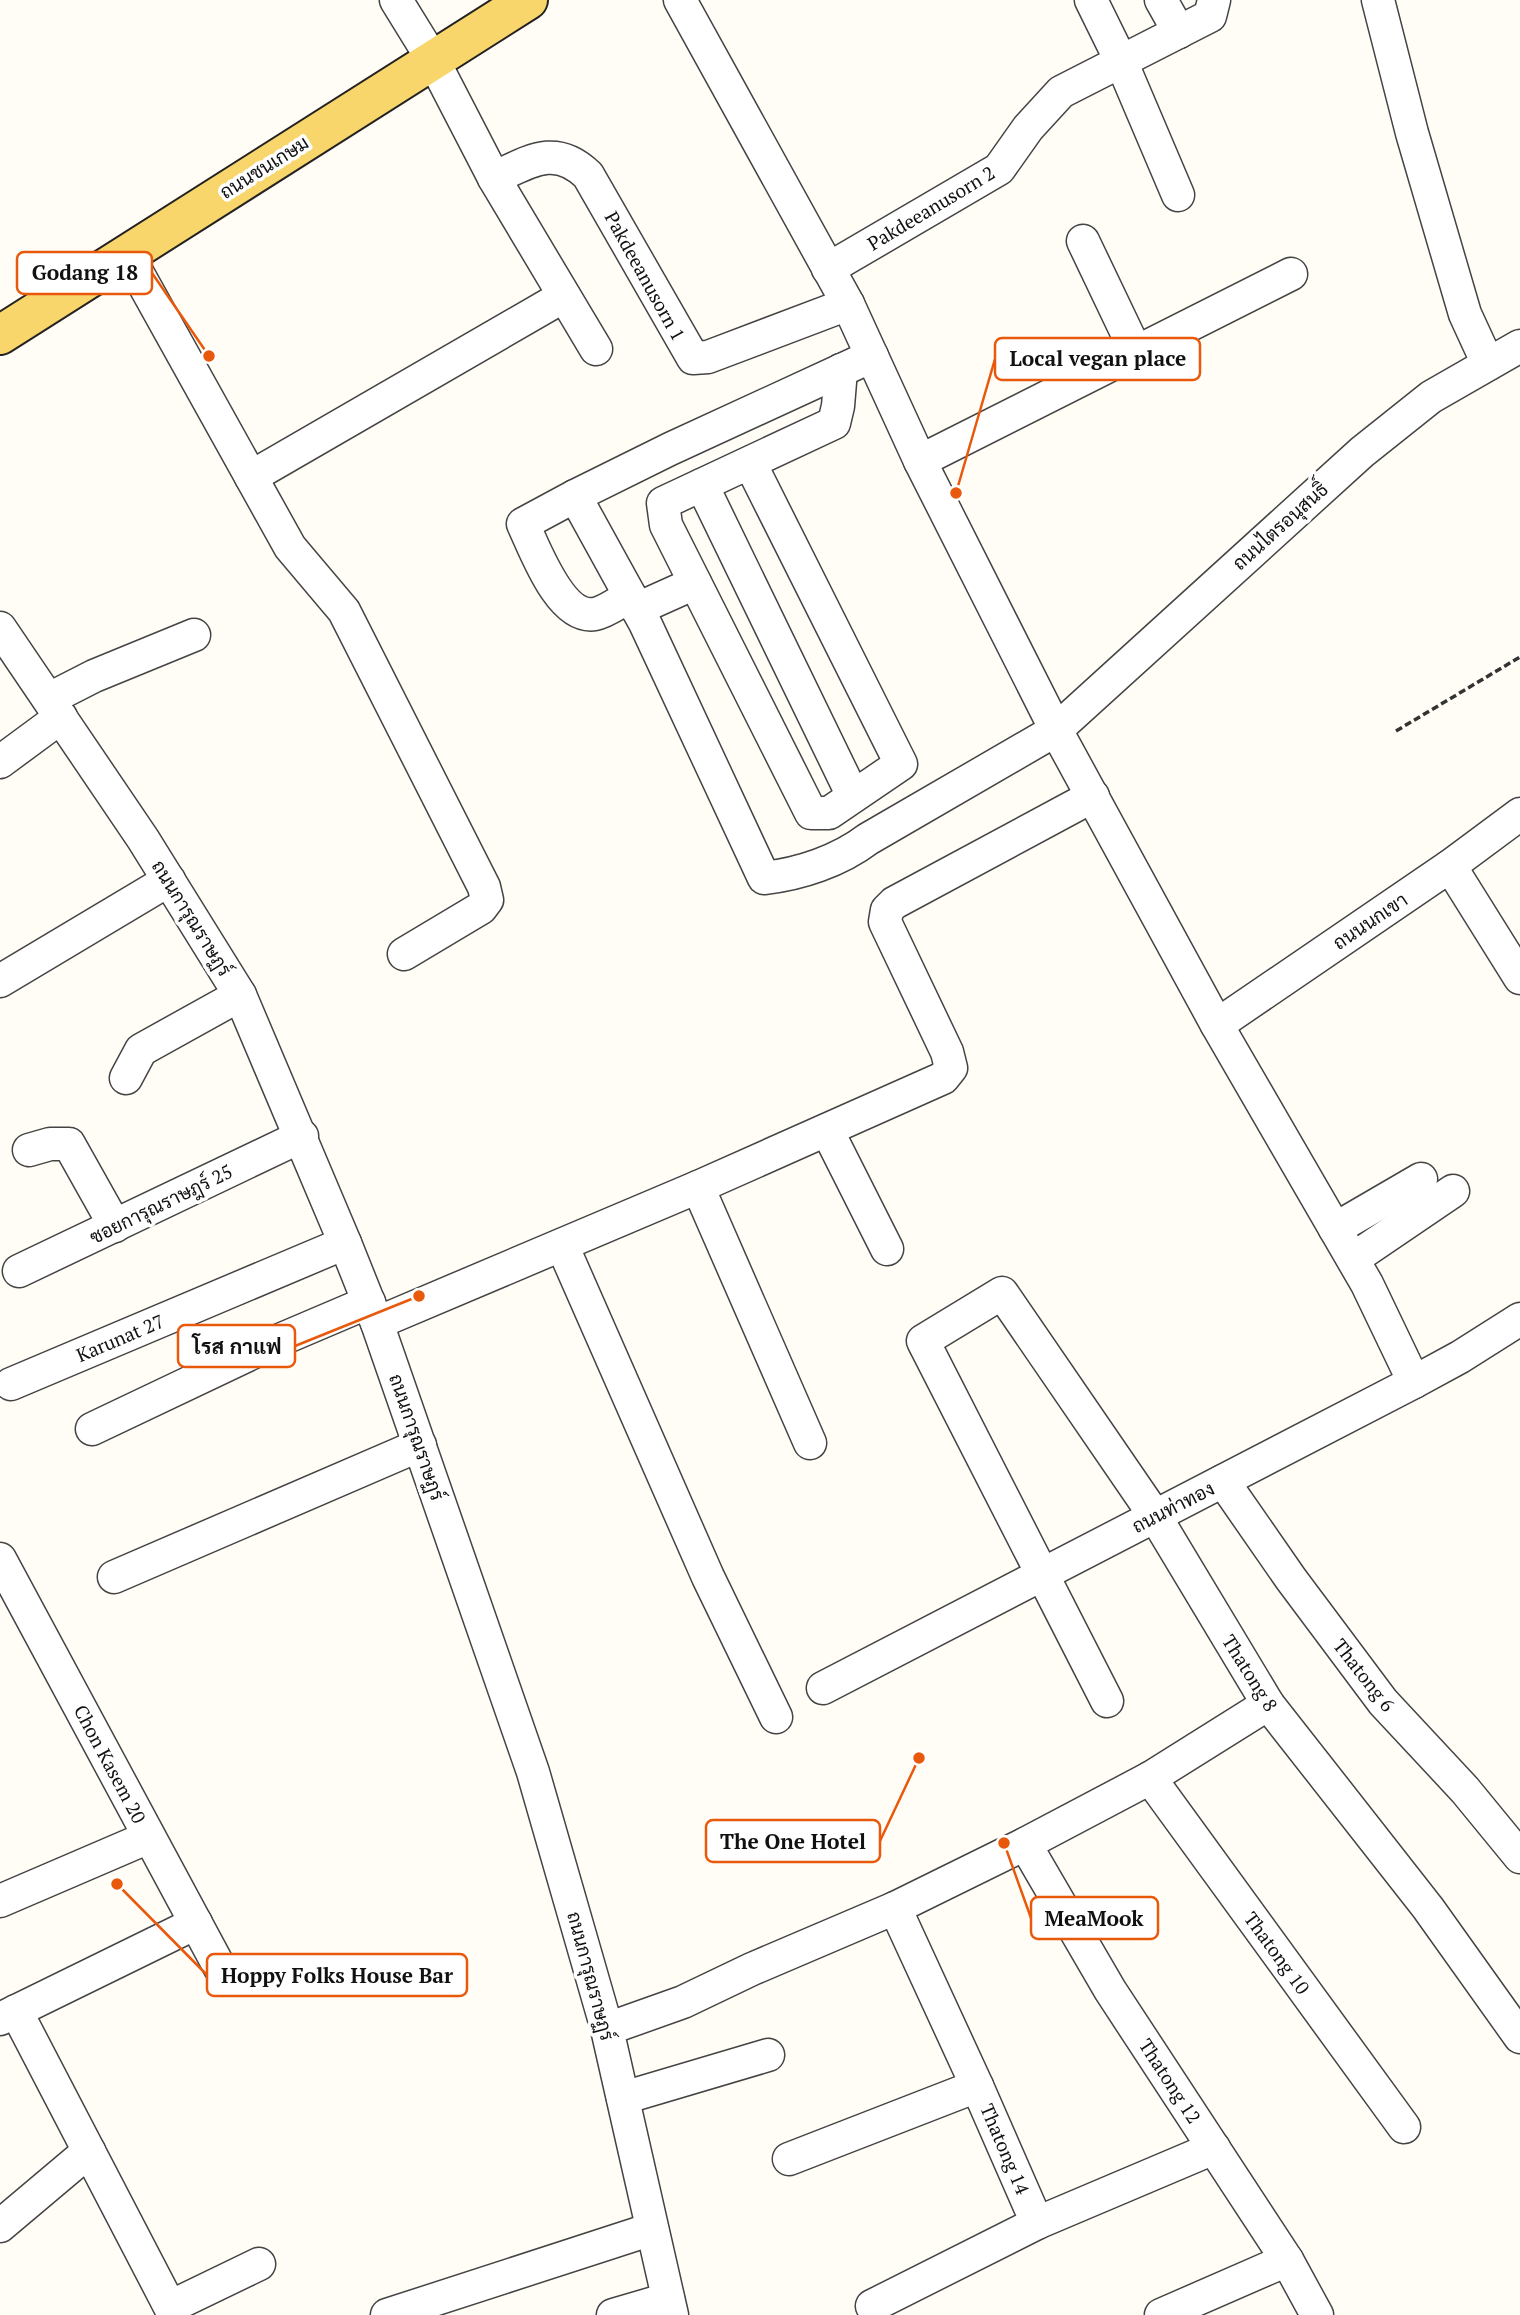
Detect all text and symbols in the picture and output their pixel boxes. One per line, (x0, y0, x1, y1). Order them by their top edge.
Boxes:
street label: ถนนชนเกษม (215, 129, 313, 204)
street label: Pakdeeanusorn 2 (862, 160, 999, 255)
street label: Pakdeeanusorn 1 (600, 207, 691, 345)
callout: Godang 18 (17, 252, 152, 294)
text: Godang 18 (32, 258, 138, 286)
callout: Local vegan place (995, 338, 1200, 380)
text: Local vegan place (1010, 344, 1186, 372)
street label: ถนนไตรอนุสนธิ์ (1223, 472, 1333, 576)
street label: ถนนการุณราษฏร์ (146, 855, 238, 981)
street label: ถนนนกเขา (1328, 887, 1412, 955)
street label: ซอยการุณราษฎร์ 25 (85, 1158, 237, 1250)
street label: Karunat 27 (72, 1308, 167, 1367)
callout: โรส กาแฟ (178, 1325, 295, 1367)
text: โรส กาแฟ (190, 1332, 282, 1360)
street label: ถนนการุณราษฏร์ (383, 1370, 451, 1504)
street label: ถนนท่าทอง (1127, 1475, 1218, 1538)
street label: Thatong 8 (1217, 1630, 1284, 1716)
street label: Thatong 6 (1328, 1633, 1401, 1716)
street label: Chon Kasem 20 (69, 1700, 152, 1827)
callout: The One Hotel (706, 1820, 880, 1862)
text: The One Hotel (720, 1827, 866, 1855)
callout: MeaMook (1031, 1897, 1158, 1939)
text: MeaMook (1044, 1904, 1144, 1932)
street label: Thatong 10 (1239, 1906, 1316, 1999)
street label: ถนนการุณราษฏร์ (561, 1909, 621, 2043)
callout: Hoppy Folks House Bar (207, 1954, 467, 1996)
text: Hoppy Folks House Bar (221, 1961, 453, 1989)
street label: Thatong 12 (1134, 2034, 1207, 2128)
street label: Thatong 14 (975, 2100, 1036, 2199)

